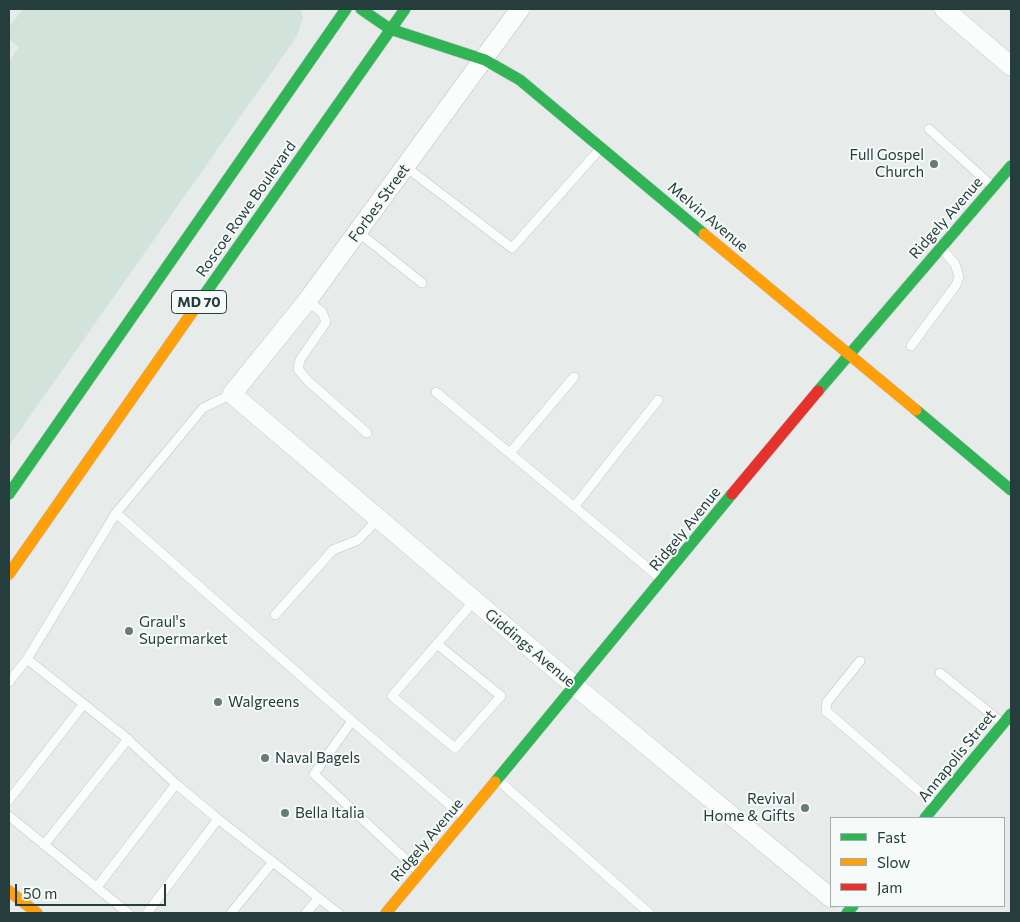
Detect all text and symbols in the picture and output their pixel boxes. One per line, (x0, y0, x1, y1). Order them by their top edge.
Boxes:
street label: Roscoe Rowe Boulevard (192, 138, 300, 280)
place label: Full Gospel Church (850, 146, 924, 181)
marker: Full Gospel Church (928, 158, 940, 170)
street label: Forbes Street (345, 160, 413, 246)
street label: Ridgely Avenue (905, 173, 987, 263)
street label: Melvin Avenue (664, 178, 752, 256)
road number: MD 70 (172, 290, 226, 314)
street label: Ridgely Avenue (646, 483, 724, 575)
street label: Giddings Avenue (481, 605, 579, 691)
place label: Graul's Supermarket (139, 613, 228, 648)
marker: Graul's Supermarket (123, 625, 135, 637)
place label: Walgreens (228, 693, 299, 711)
marker: Walgreens (212, 696, 224, 708)
street label: Annapolis Street (914, 706, 1000, 806)
place label: Naval Bagels (275, 749, 360, 767)
marker: Naval Bagels (259, 752, 271, 764)
place label: Revival Home & Gifts (703, 790, 795, 825)
street label: Ridgely Avenue (387, 795, 467, 885)
marker: Revival Home & Gifts (799, 802, 811, 814)
place label: Bella Italia (295, 804, 365, 822)
marker: Bella Italia (279, 807, 291, 819)
legend (830, 817, 1005, 907)
text: Fast (877, 828, 906, 846)
text: Slow (877, 853, 910, 871)
scale bar (18, 874, 169, 906)
text: Jam (877, 878, 902, 896)
text: 50 m (23, 884, 57, 902)

